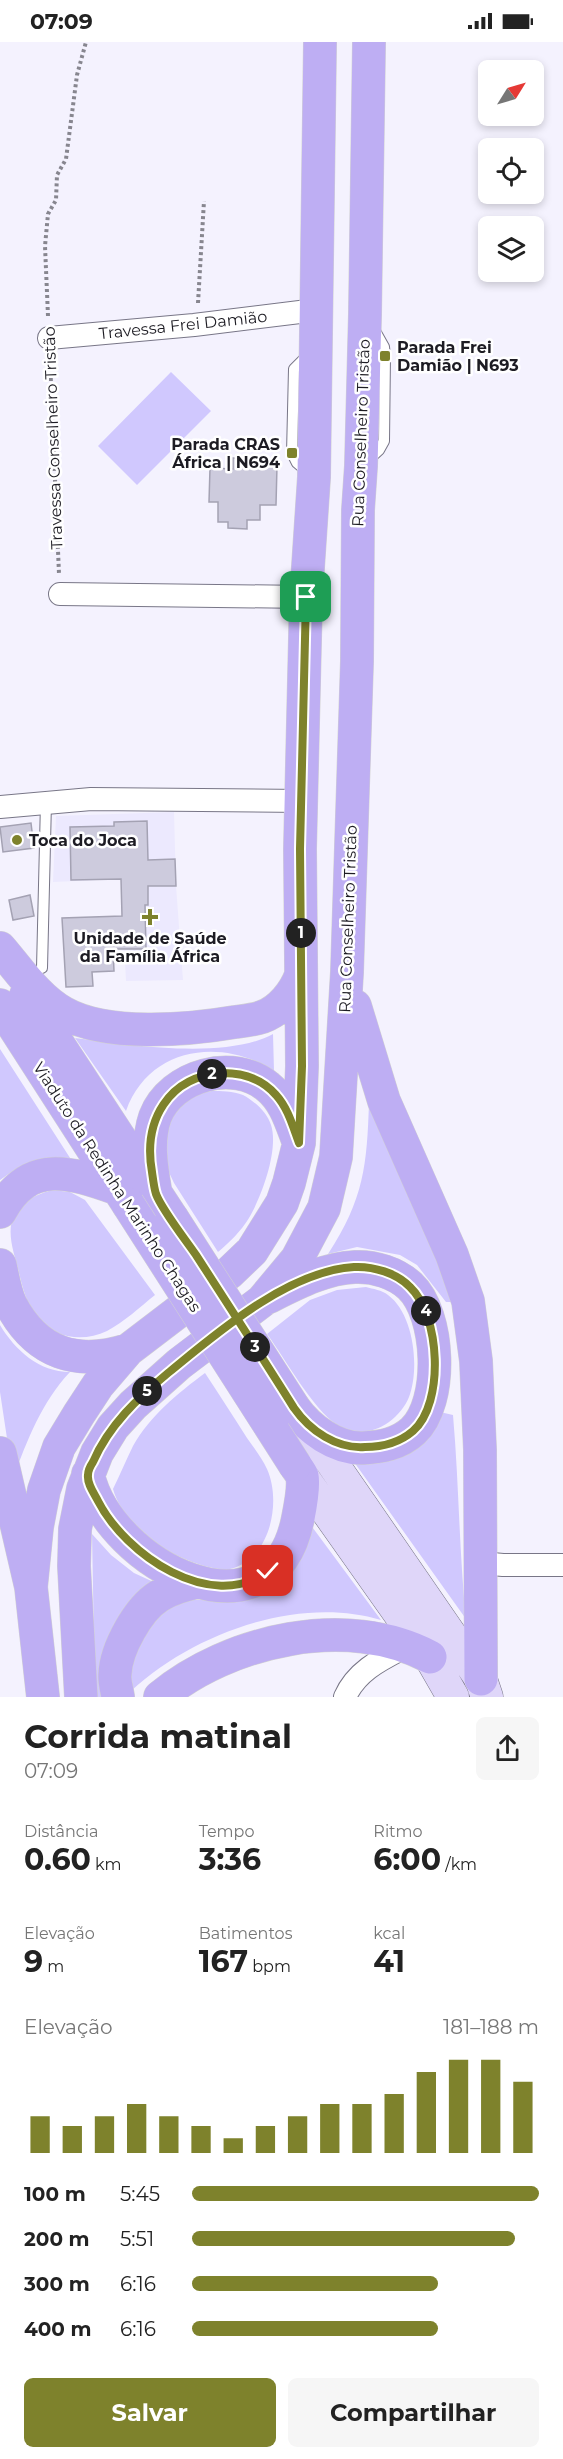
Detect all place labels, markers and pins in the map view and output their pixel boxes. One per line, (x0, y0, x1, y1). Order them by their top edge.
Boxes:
place label: Parada Frei Damião | N693 (397, 338, 519, 375)
marker: Parada Frei Damião | N693 (378, 349, 392, 363)
place label: Parada CRAS África | N694 (171, 435, 280, 472)
marker: Parada CRAS África | N694 (285, 446, 299, 460)
pin (280, 571, 331, 622)
place label: Toca do Joca (29, 831, 137, 850)
marker: Toca do Joca (10, 833, 24, 847)
marker: Unidade de Saúde da Família África (141, 908, 159, 926)
pin: 1 (286, 918, 316, 948)
place label: Unidade de Saúde da Família África (73, 929, 227, 966)
pin: 2 (197, 1059, 227, 1089)
pin: 4 (411, 1296, 441, 1326)
pin: 3 (240, 1332, 270, 1362)
pin: 5 (132, 1376, 162, 1406)
pin (242, 1545, 293, 1596)

